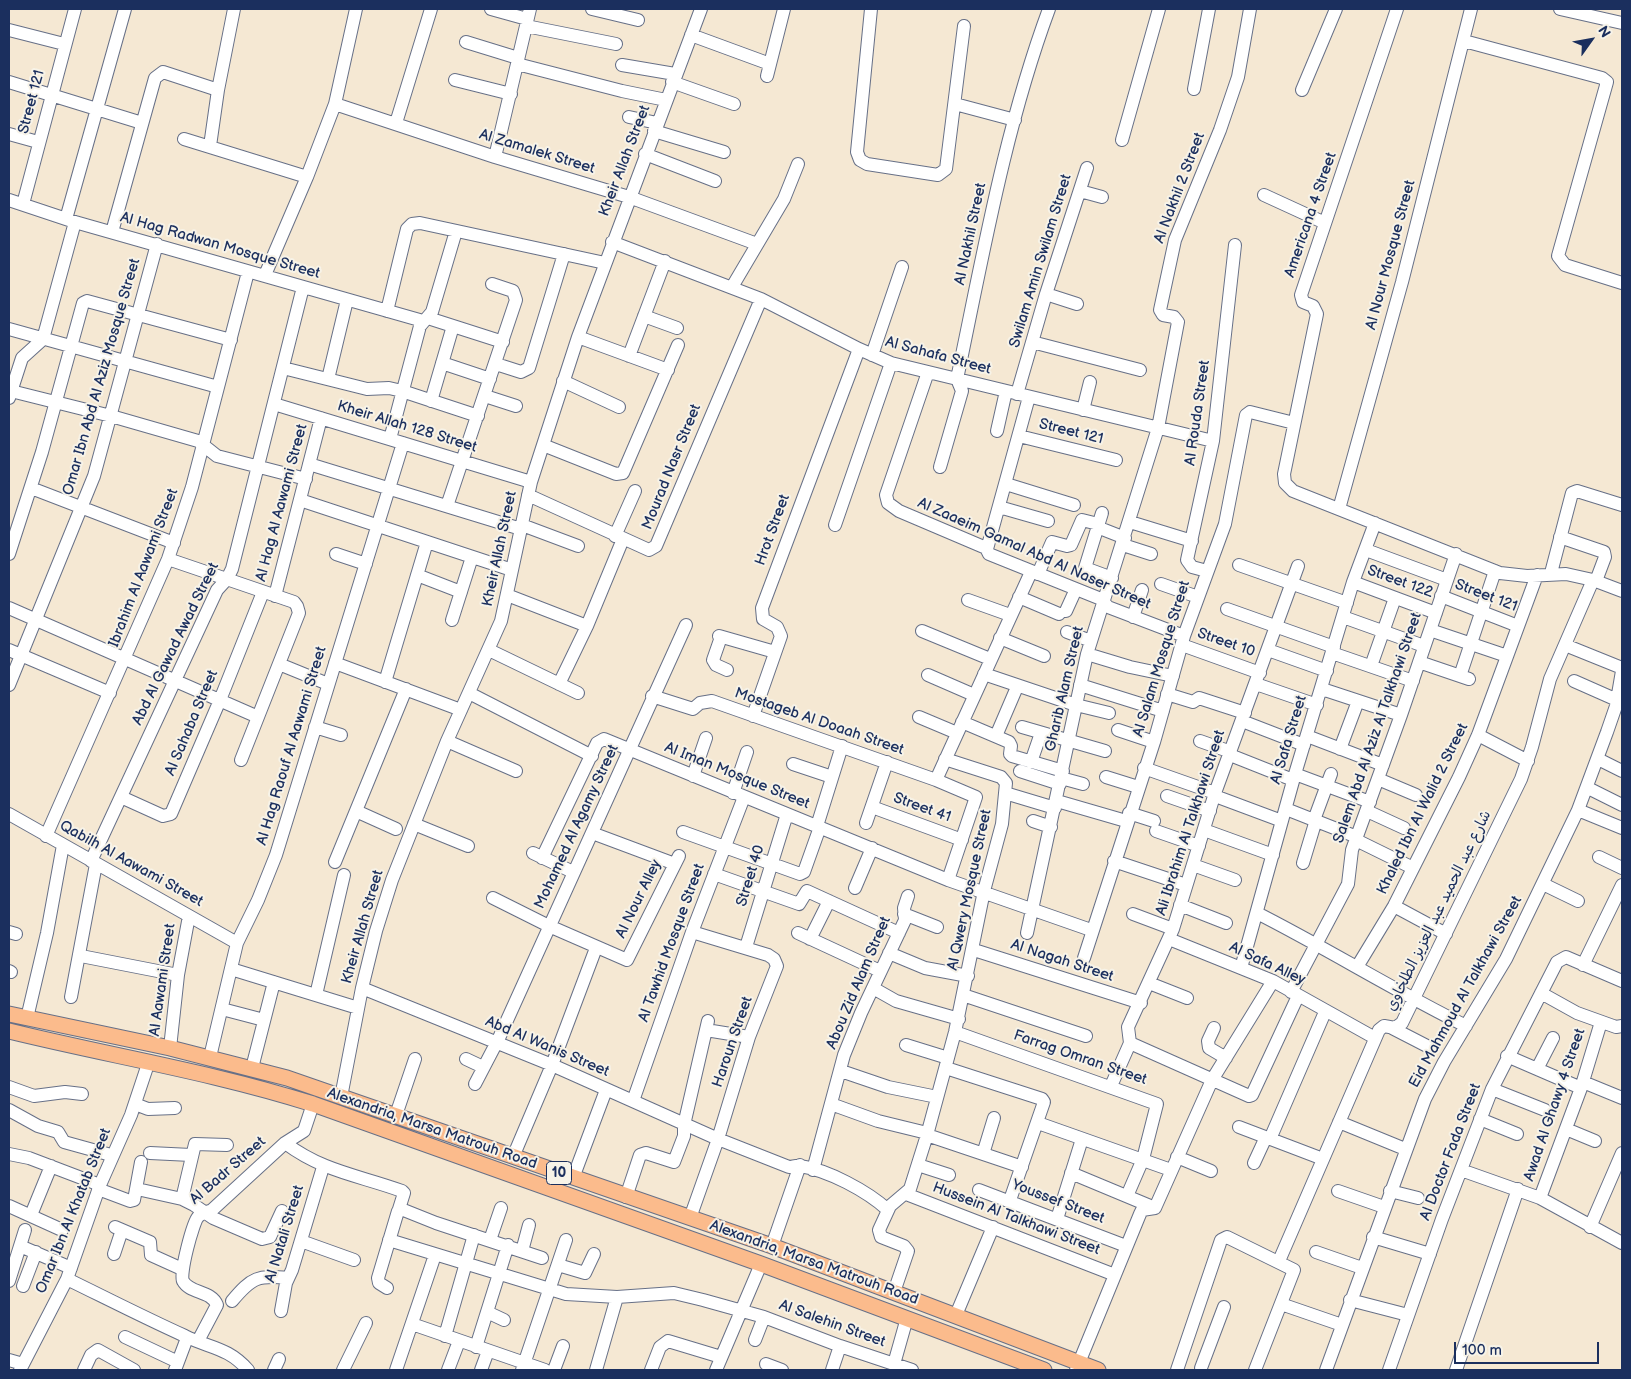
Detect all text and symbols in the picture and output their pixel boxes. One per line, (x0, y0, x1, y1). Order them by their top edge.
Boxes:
north arrow (1566, 15, 1616, 65)
text: N (1594, 23, 1614, 41)
street label: Street 121 (15, 68, 49, 136)
street label: Kheir Allah Street (596, 103, 654, 219)
street label: Al Zamalek Street (477, 126, 597, 178)
street label: Al Nakhil 2 Street (1151, 130, 1209, 246)
street label: Americana 4 Street (1281, 150, 1341, 280)
street label: Swilam Amin Swilam Street (1006, 172, 1076, 350)
street label: Al Nour Mosque Street (1362, 178, 1420, 332)
street label: Al Nakhil Street (951, 181, 991, 287)
street label: Al Hag Radwan Mosque Street (118, 209, 322, 283)
street label: Omar Ibn Abd Al Aziz Mosque Street (60, 257, 144, 497)
street label: Al Sahafa Street (883, 333, 993, 379)
street label: Al Rouda Street (1182, 359, 1214, 467)
street label: Kheir Allah 128 Street (335, 397, 479, 457)
street label: Mourad Nasr Street (639, 402, 705, 532)
street label: Street 121 (1037, 415, 1105, 449)
street label: Al Hag Al Aawami Street (252, 422, 312, 584)
street label: Ibrahim Al Aawami Street (105, 486, 183, 650)
street label: Kheir Allah Street (479, 490, 521, 608)
street label: Hrot Street (752, 492, 794, 568)
street label: Al Zaaeim Gamal Abd Al Naser Street (915, 494, 1153, 614)
street label: Abd Al Gawad Awad Street (129, 560, 223, 728)
street label: Street 122 (1365, 562, 1435, 602)
street label: Street 121 (1452, 576, 1520, 616)
street label: Al Salam Mosque Street (1130, 579, 1194, 739)
street label: Salem Abd Al Aziz Al Talkhawi Street (1330, 610, 1426, 846)
street label: Gharib Alam Street (1042, 625, 1088, 753)
street label: Street 10 (1195, 625, 1257, 661)
street label: Al Hag Raouf Al Aawami Street (253, 644, 331, 848)
street label: Al Sahaba Street (162, 667, 222, 779)
street label: Mostageb Al Doaah Street (732, 685, 906, 759)
street label: Al Safa Street (1267, 693, 1311, 787)
street label: Khaled Ibn Al Walid 2 Street (1374, 720, 1472, 898)
street label: Ali Ibrahim Al Talkhawi Street (1152, 728, 1230, 918)
street label: Al Iman Mosque Street (662, 739, 812, 813)
street label: Mohamed Al Agamy Street (531, 742, 623, 912)
street label: Street 41 (891, 789, 953, 827)
street label: Al Qwery Mosque Street (944, 808, 996, 972)
street label: شارع عبد الحميد عبد العزيز الطلخاوي (1382, 808, 1496, 1014)
street label: Qabilh Al Aawami Street (56, 817, 206, 911)
street label: Street 40 (733, 843, 769, 909)
street label: Al Nour Alley (612, 857, 666, 941)
street label: Al Tawhid Mosque Street (635, 861, 709, 1025)
street label: Kheir Allah Street (338, 868, 388, 986)
street label: Eid Mahmoud Al Talkhawi Street (1406, 893, 1526, 1091)
street label: Abou Zid Alam Street (823, 914, 895, 1052)
street label: Al Aawami Street (146, 923, 180, 1037)
street label: Al Nagah Street (1008, 936, 1116, 986)
street label: Al Safa Alley (1226, 939, 1308, 989)
street label: Haroun Street (709, 994, 757, 1090)
street label: Abd Al Wanis Street (482, 1013, 612, 1081)
street label: Awad Al Ghawy 4 Street (1520, 1026, 1590, 1184)
street label: Farrag Omran Street (1011, 1027, 1149, 1089)
street label: Al Doctor Fada Street (1417, 1081, 1485, 1223)
street label: Alexandria, Marsa Matrouh Road (325, 1085, 539, 1173)
street label: Omar Ibn Al Khatab Street (33, 1126, 115, 1296)
street label: Al Badr Street (186, 1133, 270, 1209)
road number: 10 (546, 1162, 572, 1184)
street label: Youssef Street (1009, 1176, 1107, 1228)
street label: Hussein Al Talkhawi Street (930, 1179, 1102, 1259)
street label: Al Natali Street (262, 1183, 308, 1285)
street label: Alexandria, Marsa Matrouh Road (707, 1217, 921, 1309)
street label: Al Salehin Street (776, 1296, 888, 1352)
scale bar (1456, 1332, 1601, 1364)
text: 100 m (1462, 1341, 1502, 1360)

